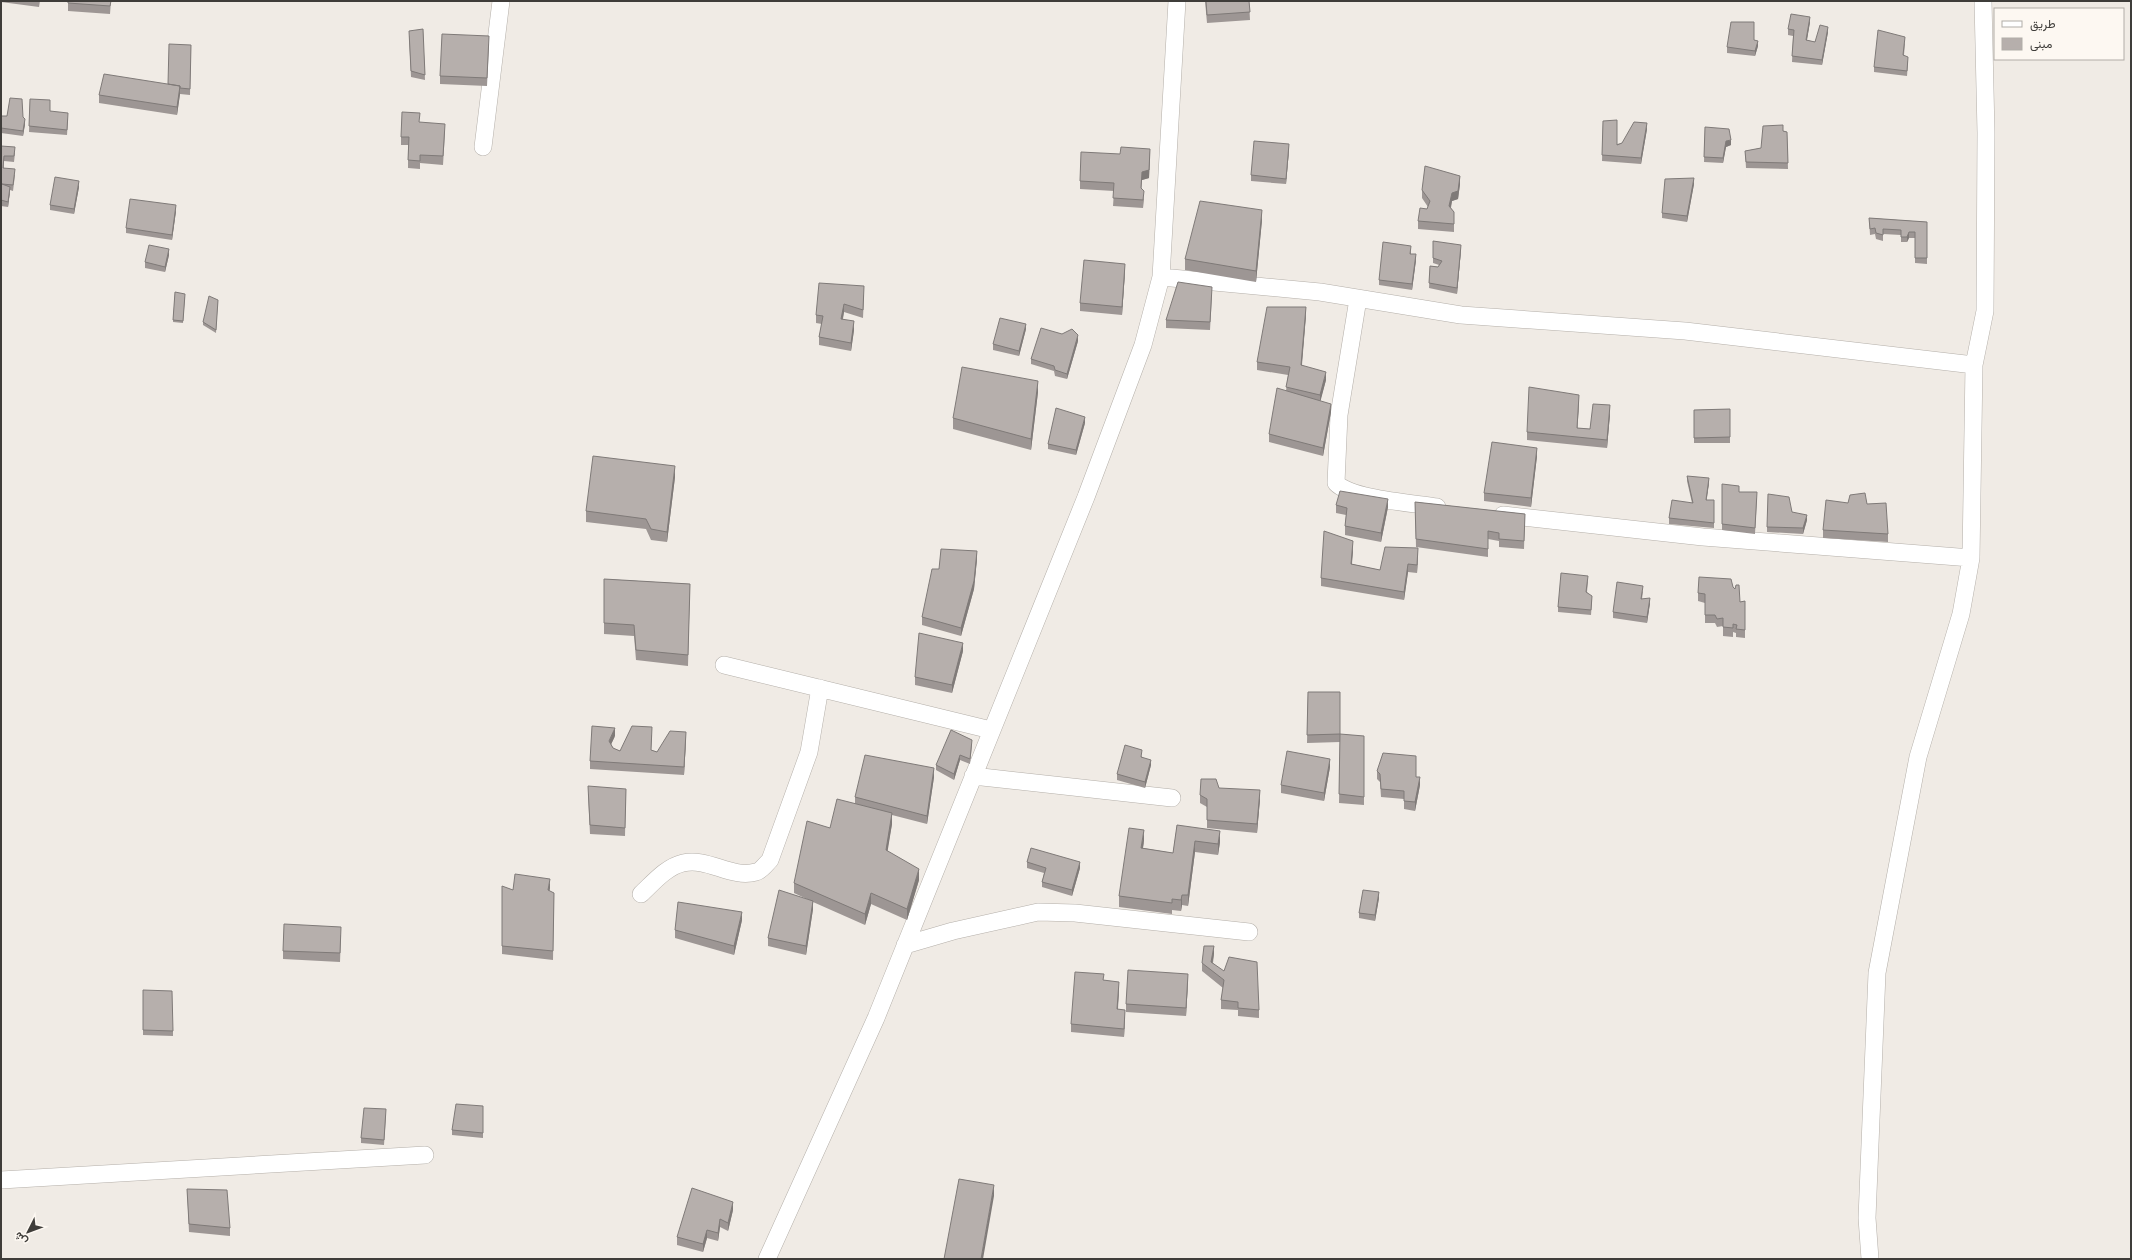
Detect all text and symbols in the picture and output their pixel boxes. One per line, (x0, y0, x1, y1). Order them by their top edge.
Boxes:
legend (1994, 8, 2124, 60)
text: طريق (2030, 17, 2056, 32)
text: مبنى (2030, 37, 2052, 52)
north arrow (8, 1212, 48, 1252)
text: ش (12, 1229, 30, 1248)

